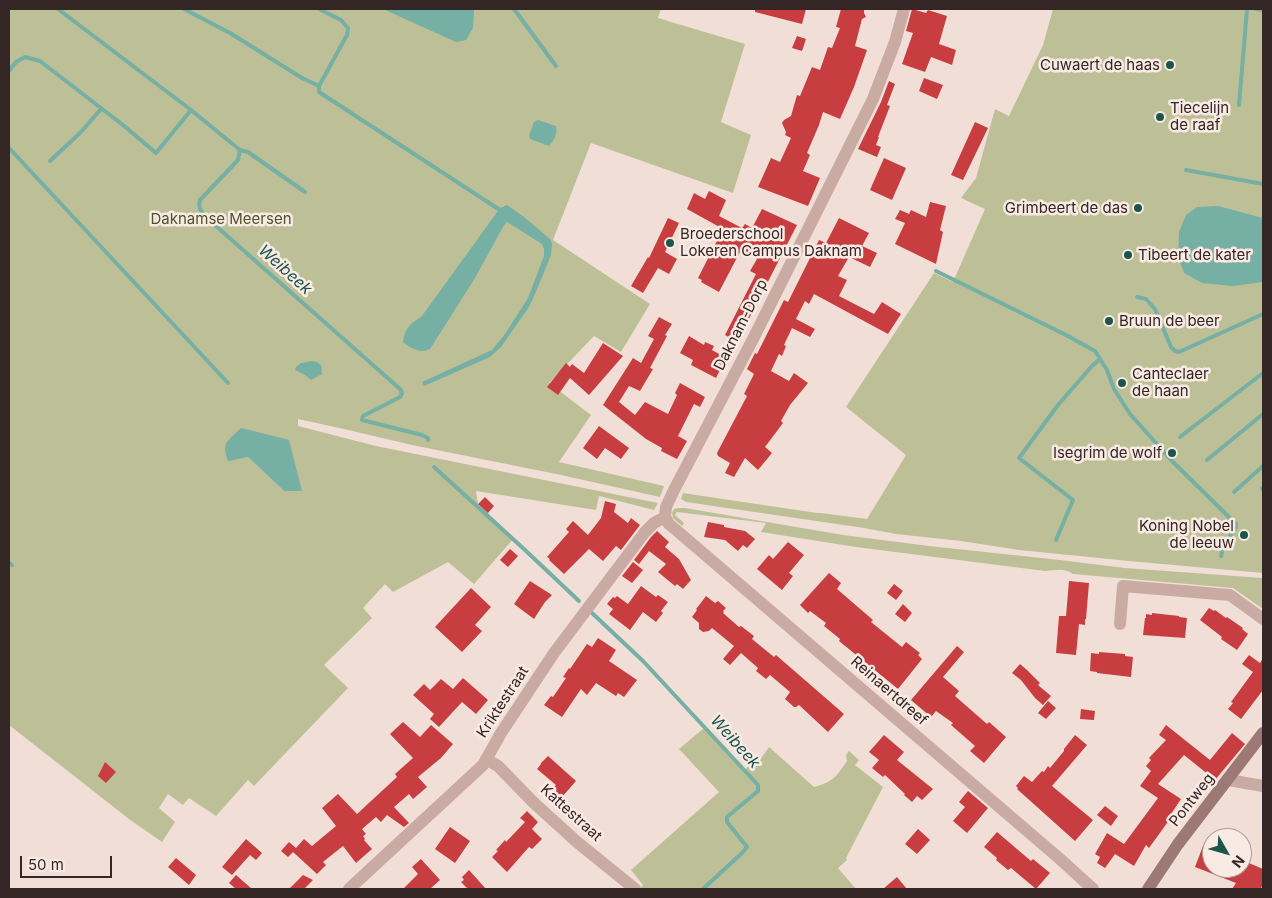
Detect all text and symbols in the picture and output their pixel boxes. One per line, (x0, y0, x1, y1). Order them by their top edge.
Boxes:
place label: Cuwaert de haas (1040, 56, 1160, 74)
marker: Cuwaert de haas (1164, 59, 1176, 71)
place label: Tiecelijn de raaf (1170, 99, 1229, 134)
marker: Tiecelijn de raaf (1154, 111, 1166, 123)
place label: Grimbeert de das (1005, 199, 1128, 217)
marker: Grimbeert de das (1132, 202, 1144, 214)
park label: Daknamse Meersen (151, 210, 291, 228)
place label: Broederschool Lokeren Campus Daknam (680, 225, 862, 260)
marker: Broederschool Lokeren Campus Daknam (664, 237, 676, 249)
water label: Weibeek (254, 241, 316, 299)
place label: Tibeert de kater (1138, 246, 1251, 264)
marker: Tibeert de kater (1122, 249, 1134, 261)
street label: Daknam-Dorp (710, 277, 772, 373)
place label: Bruun de beer (1119, 312, 1220, 330)
marker: Bruun de beer (1103, 315, 1115, 327)
place label: Canteclaer de haan (1132, 365, 1209, 400)
marker: Canteclaer de haan (1116, 377, 1128, 389)
place label: Isegrim de wolf (1053, 444, 1162, 462)
marker: Isegrim de wolf (1166, 447, 1178, 459)
place label: Koning Nobel de leeuw (1139, 517, 1234, 552)
marker: Koning Nobel de leeuw (1238, 529, 1250, 541)
street label: Reinaertdreef (847, 653, 931, 729)
street label: Kriktestraat (473, 663, 533, 741)
water label: Weibeek (706, 711, 764, 773)
street label: Pontweg (1166, 770, 1218, 830)
street label: Kattestraat (536, 781, 606, 845)
north arrow (1202, 828, 1252, 878)
scale bar (22, 846, 115, 878)
text: N (1228, 852, 1248, 871)
text: 50 m (28, 855, 64, 874)

